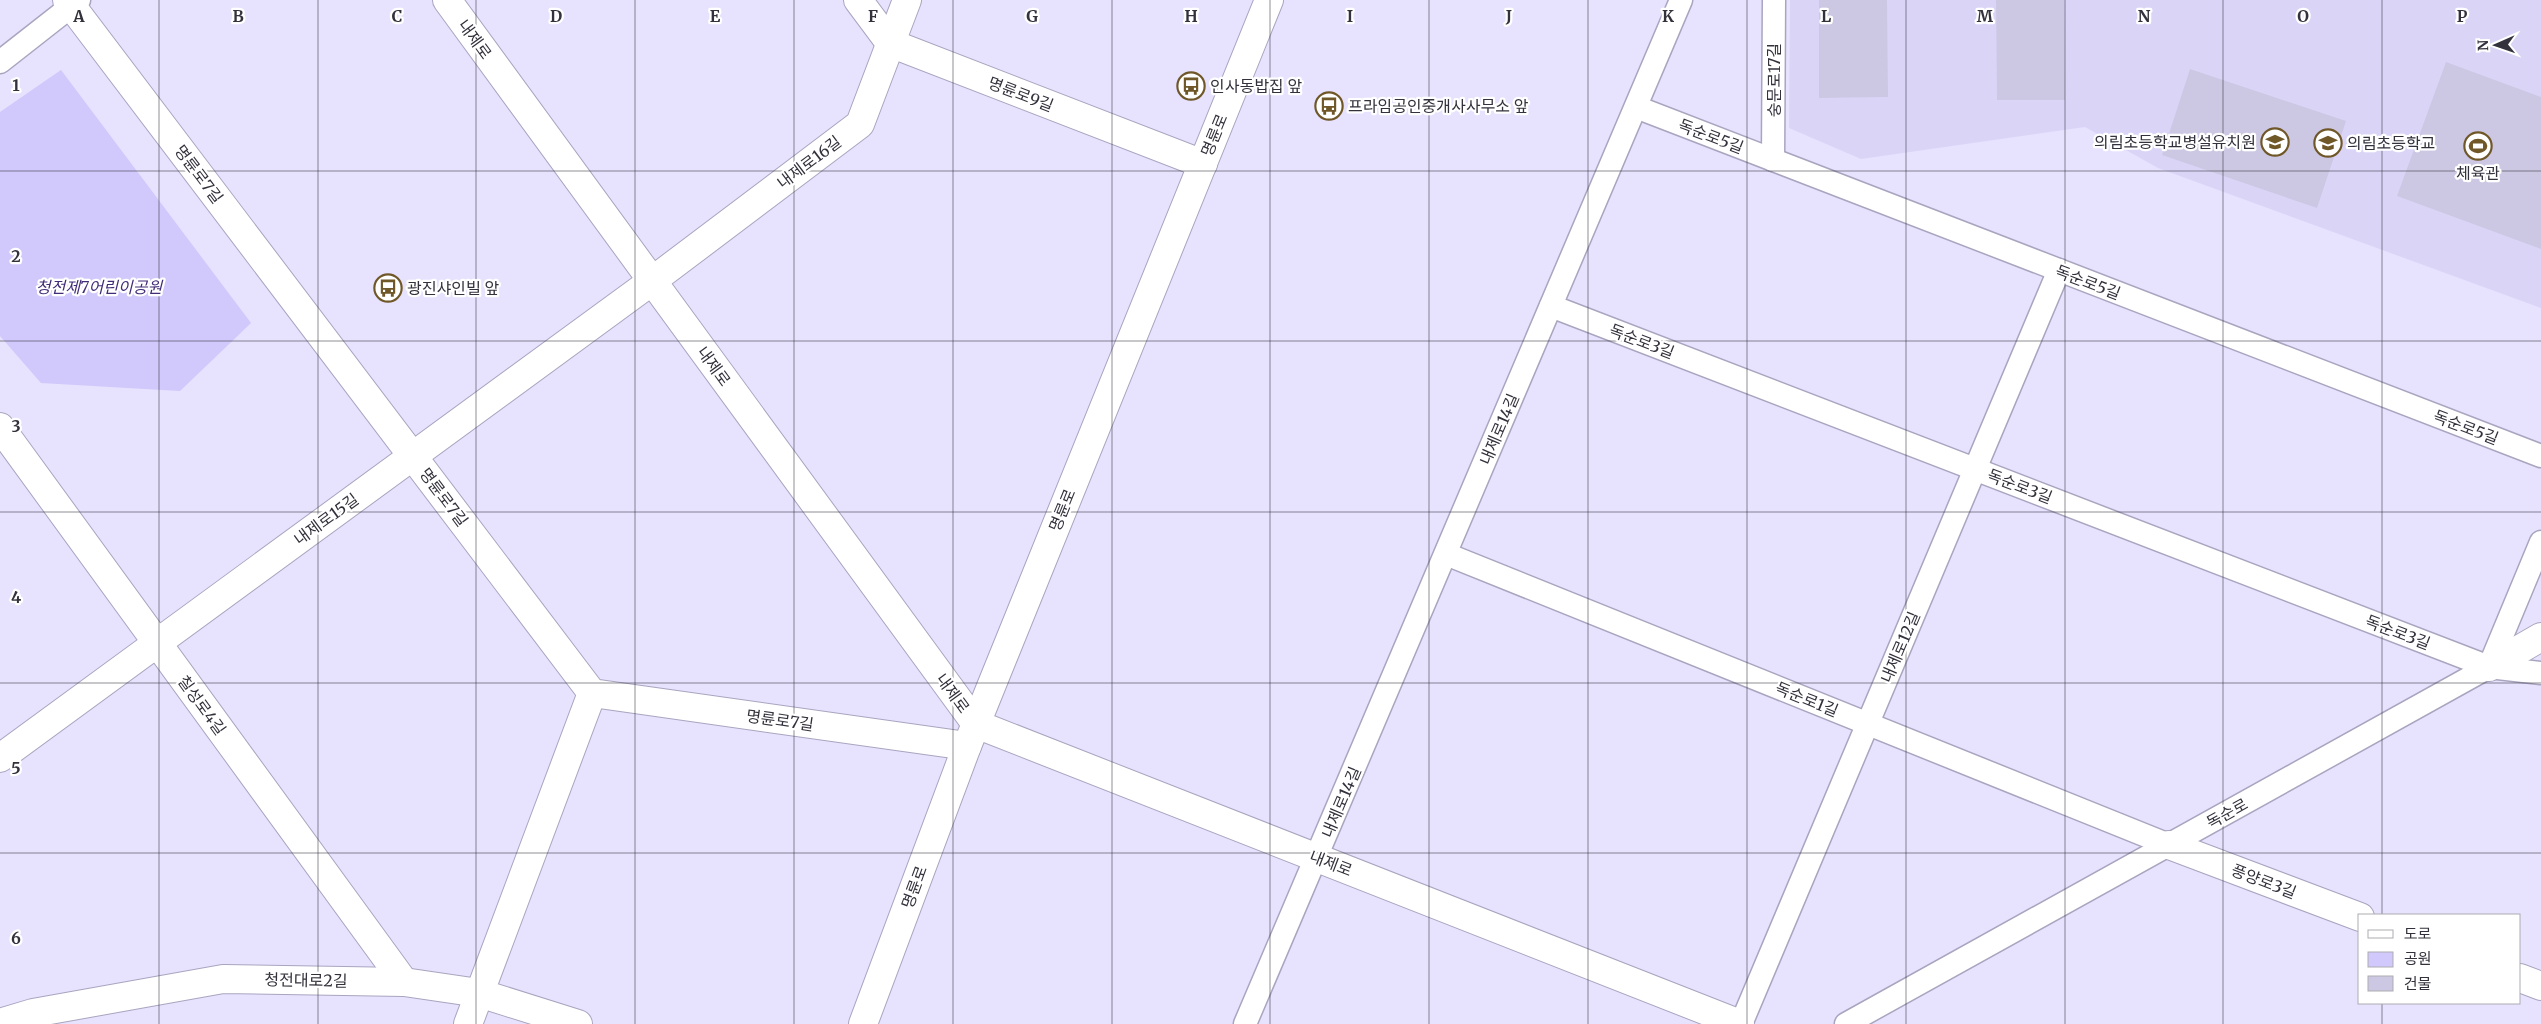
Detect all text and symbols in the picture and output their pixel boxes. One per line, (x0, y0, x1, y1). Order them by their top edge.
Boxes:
text: A (72, 6, 85, 26)
text: B (232, 6, 244, 26)
text: C (392, 6, 402, 26)
text: D (550, 6, 562, 26)
text: E (710, 6, 721, 26)
text: F (868, 6, 878, 26)
text: G (1026, 6, 1038, 26)
text: H (1184, 6, 1198, 26)
text: I (1347, 6, 1353, 26)
text: J (1505, 6, 1512, 26)
text: K (1662, 6, 1674, 26)
text: L (1821, 6, 1831, 26)
text: M (1977, 6, 1994, 26)
text: N (2138, 6, 2151, 26)
text: O (2297, 6, 2309, 26)
text: P (2457, 6, 2468, 26)
street label: 내제로 (454, 15, 496, 63)
north arrow (2471, 20, 2521, 70)
text: N (2474, 40, 2492, 51)
street label: 숭문로17길 (1764, 43, 1784, 117)
bus stop icon: 인사동밥집 앞 (1176, 71, 1206, 101)
street label: 명륜로9길 (985, 72, 1057, 116)
text: 1 (12, 75, 20, 95)
place label: 인사동밥집 앞 (1210, 76, 1302, 96)
bus stop icon: 프라임공인중개사사무소 앞 (1314, 91, 1344, 121)
place label: 프라임공인중개사사무소 앞 (1348, 96, 1529, 116)
street label: 명륜로 (1196, 111, 1232, 159)
street label: 독순로5길 (1676, 114, 1746, 158)
school or university icon: 의림초등학교병설유치원 (2260, 127, 2290, 157)
school or university icon: 의림초등학교 (2313, 128, 2343, 158)
street label: 내제로16길 (773, 131, 845, 193)
sports icon: 체육관 (2463, 131, 2493, 161)
place label: 의림초등학교병설유치원 (2094, 132, 2256, 152)
place label: 의림초등학교 (2347, 133, 2435, 153)
street label: 명륜로7길 (171, 141, 227, 207)
place label: 체육관 (2456, 163, 2500, 183)
text: 2 (11, 246, 21, 266)
street label: 독순로5길 (2053, 260, 2123, 304)
bus stop icon: 광진샤인빌 앞 (373, 273, 403, 303)
park label: 청전제7어린이공원 (36, 277, 163, 297)
place label: 광진샤인빌 앞 (407, 278, 499, 298)
street label: 독순로3길 (1607, 319, 1677, 363)
street label: 내제로 (693, 342, 735, 390)
street label: 내제로14길 (1475, 391, 1523, 467)
street label: 독순로5길 (2431, 405, 2501, 449)
text: 3 (11, 416, 21, 436)
street label: 명륜로7길 (416, 464, 472, 530)
street label: 독순로3길 (1985, 464, 2055, 508)
street label: 명륜로 (1044, 486, 1080, 534)
street label: 내제로15길 (290, 489, 362, 549)
text: 4 (11, 587, 21, 607)
street label: 내제로12길 (1876, 608, 1924, 686)
street label: 독순로3길 (2363, 610, 2433, 654)
street label: 내제로 (932, 669, 974, 717)
street label: 칠성로4길 (174, 671, 230, 739)
street label: 독순로1길 (1773, 677, 1841, 721)
street label: 명륜로7길 (745, 705, 815, 735)
text: 5 (11, 758, 21, 778)
street label: 내제로14길 (1317, 764, 1365, 840)
street label: 독순로 (2203, 793, 2251, 832)
street label: 내제로 (1307, 846, 1355, 880)
street label: 풍양로3길 (2229, 859, 2299, 903)
street label: 명륜로 (897, 863, 931, 911)
legend (2358, 914, 2521, 1004)
text: 도로 (2404, 924, 2432, 943)
text: 6 (11, 928, 21, 948)
text: 공원 (2404, 949, 2432, 968)
street label: 청전대로2길 (264, 969, 348, 991)
text: 건물 (2404, 974, 2432, 993)

